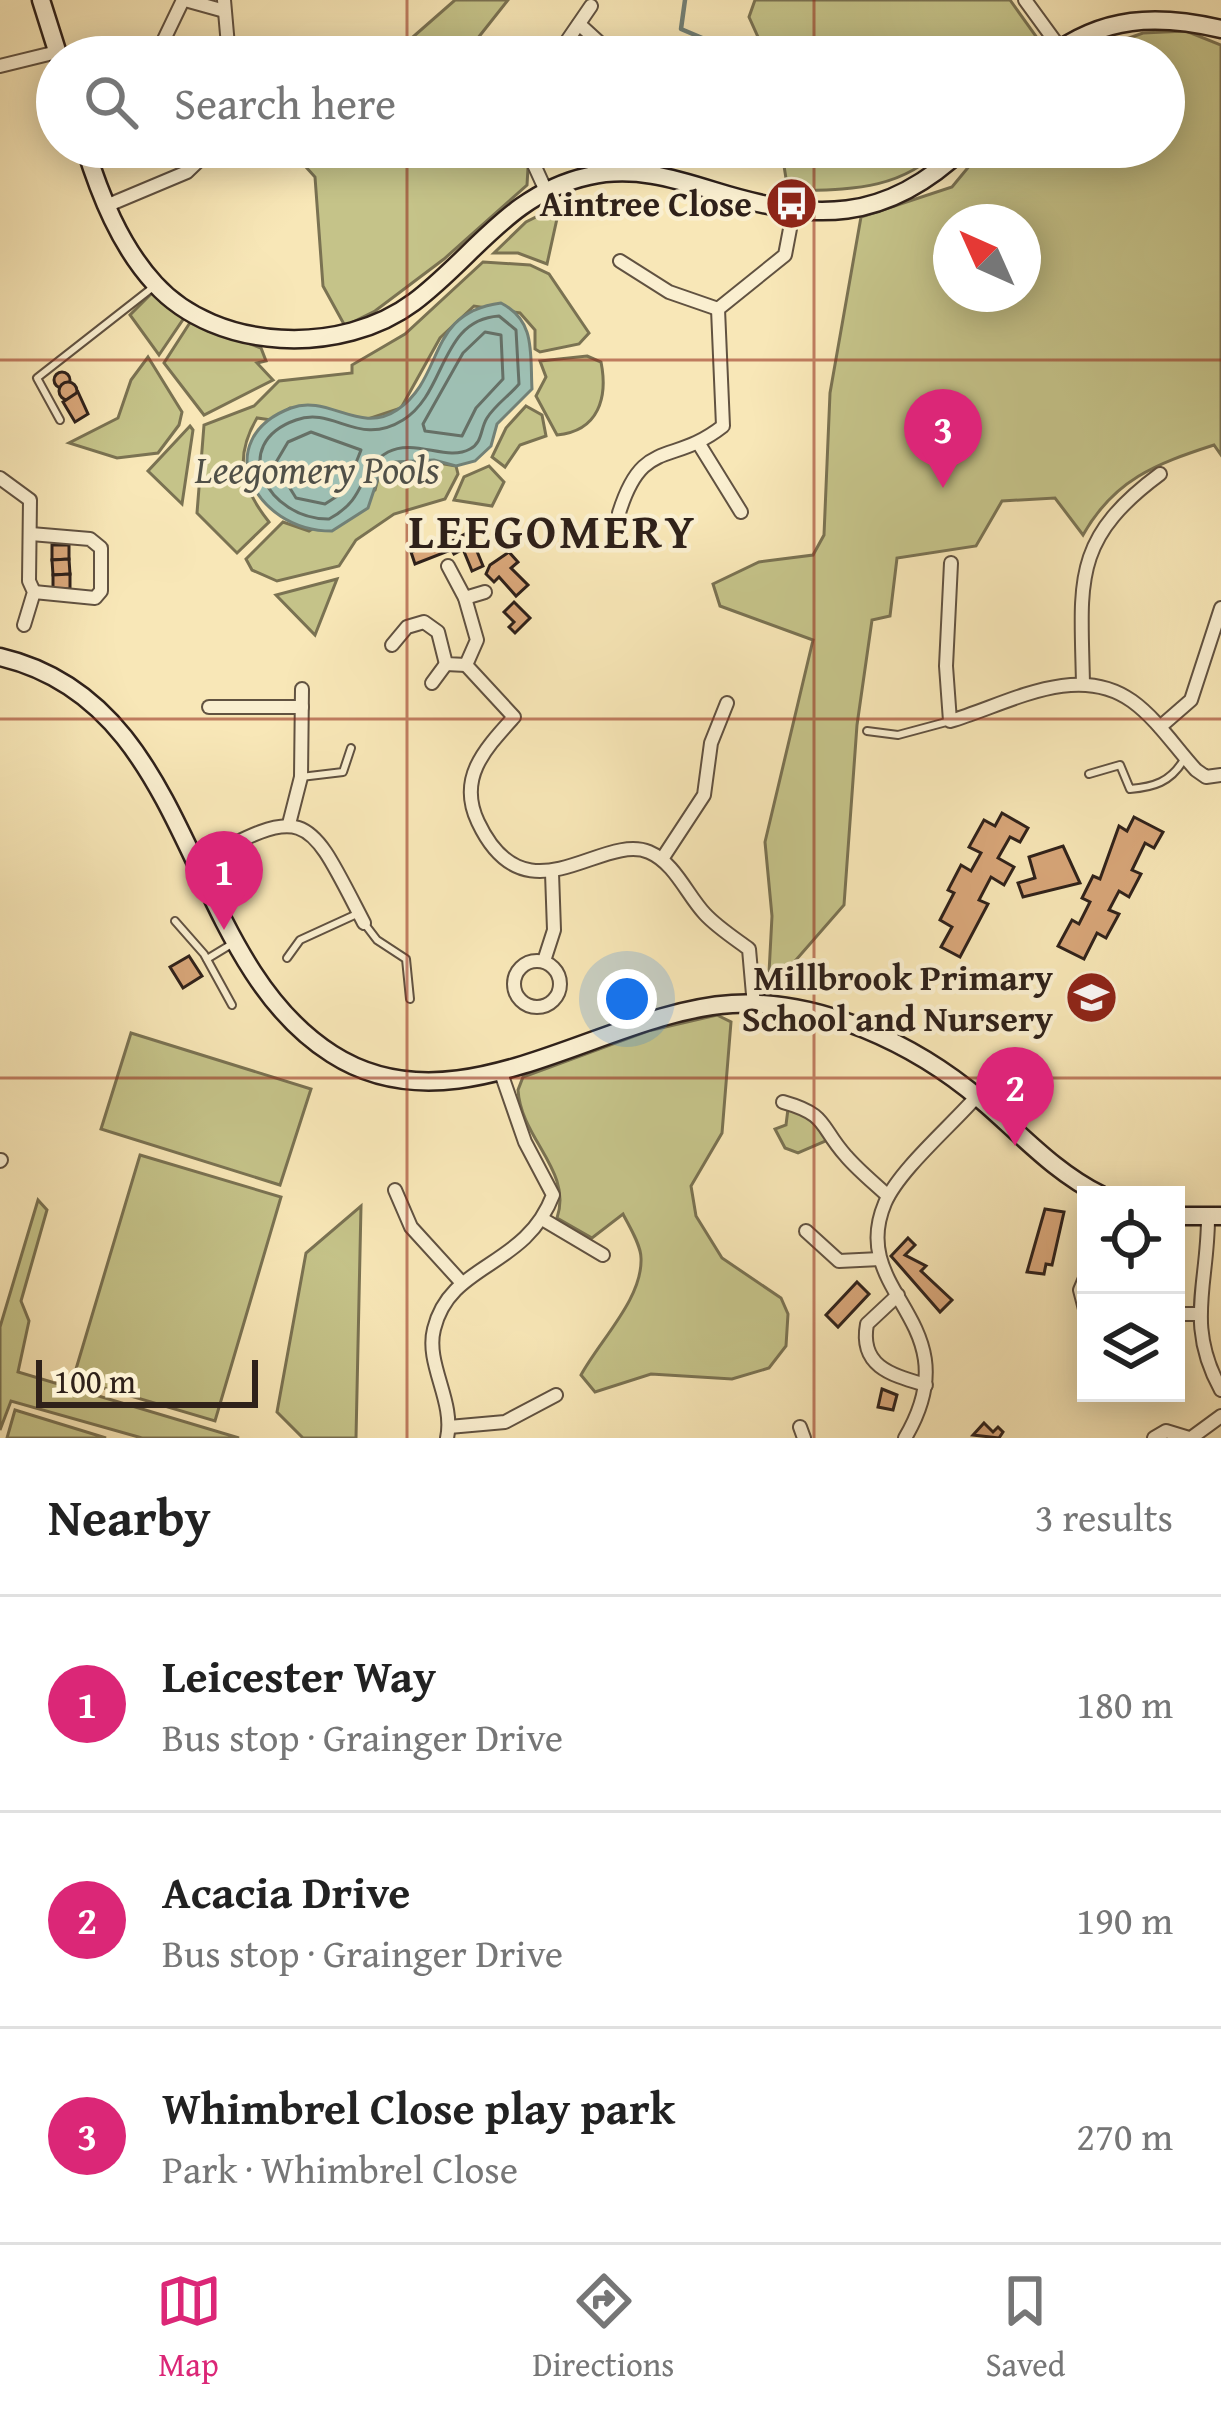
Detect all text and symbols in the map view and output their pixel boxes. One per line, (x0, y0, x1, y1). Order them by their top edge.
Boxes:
search box (36, 36, 1185, 168)
icon: search (78, 69, 144, 135)
text: Search here (174, 70, 396, 135)
bus stop icon: Aintree Close (763, 175, 819, 231)
place label: Aintree Close (540, 176, 752, 229)
north arrow (933, 204, 1041, 312)
pin: 3 (904, 389, 982, 488)
water label: Leegomery Pools (194, 440, 439, 497)
district label: LEEGOMERY (408, 495, 698, 566)
pin: 1 (185, 831, 263, 930)
place label: Millbrook Primary School and Nursery (742, 950, 1054, 1044)
your location (597, 969, 657, 1029)
school or university icon: Millbrook Primary School and Nursery (1064, 970, 1120, 1026)
pin: 2 (976, 1047, 1054, 1146)
map controls (1077, 1186, 1185, 1402)
button: locate (1077, 1186, 1185, 1294)
button: layers (1077, 1294, 1185, 1402)
scale bar (36, 1354, 258, 1407)
text: 100 m (54, 1357, 136, 1405)
text: Nearby (48, 1479, 211, 1554)
text: 3 results (1035, 1488, 1173, 1545)
text: Leicester Way (162, 1643, 436, 1708)
text: 1 (77, 1675, 97, 1732)
text: 180 m (1076, 1675, 1173, 1732)
text: Bus stop · Grainger Drive (162, 1708, 563, 1765)
text: Acacia Drive (162, 1859, 410, 1924)
text: 2 (77, 1891, 97, 1948)
text: 190 m (1076, 1891, 1173, 1948)
text: Bus stop · Grainger Drive (162, 1924, 563, 1981)
text: Whimbrel Close play park (162, 2075, 675, 2140)
text: 3 (77, 2107, 97, 2164)
text: 270 m (1076, 2107, 1173, 2164)
text: Park · Whimbrel Close (162, 2140, 518, 2197)
tab: Map (156, 2268, 222, 2388)
tab: Directions (533, 2268, 674, 2388)
tab: Saved (986, 2268, 1065, 2388)

